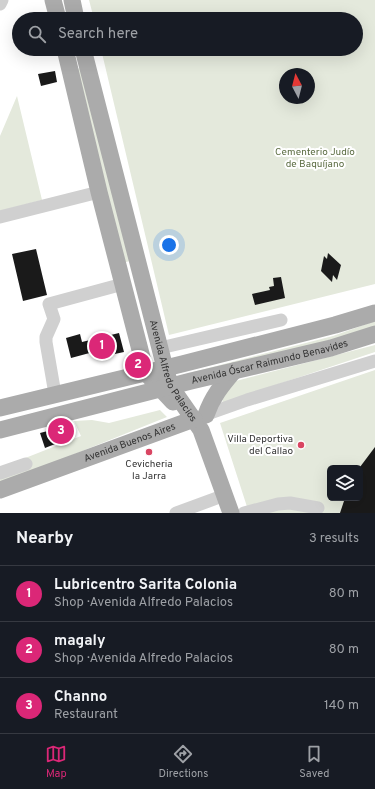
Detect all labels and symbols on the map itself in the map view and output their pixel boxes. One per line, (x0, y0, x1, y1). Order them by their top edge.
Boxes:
north arrow (279, 68, 315, 104)
park label: Cementerio Judío de Baquíjano (275, 146, 355, 171)
your location (159, 235, 179, 255)
street label: Avenida Alfredo Palacios (146, 318, 200, 425)
pin: 1 (89, 331, 115, 361)
street label: Avenida Óscar Raimundo Benavides (190, 336, 350, 387)
pin: 2 (125, 350, 151, 380)
pin: 3 (48, 416, 74, 446)
street label: Avenida Buenos Aires (82, 420, 178, 465)
place label: Villa Deportiva del Callao (227, 433, 293, 458)
marker: Villa Deportiva del Callao (296, 440, 306, 450)
marker: Cevicheria la Jarra (144, 447, 154, 457)
place label: Cevicheria la Jarra (125, 458, 173, 483)

